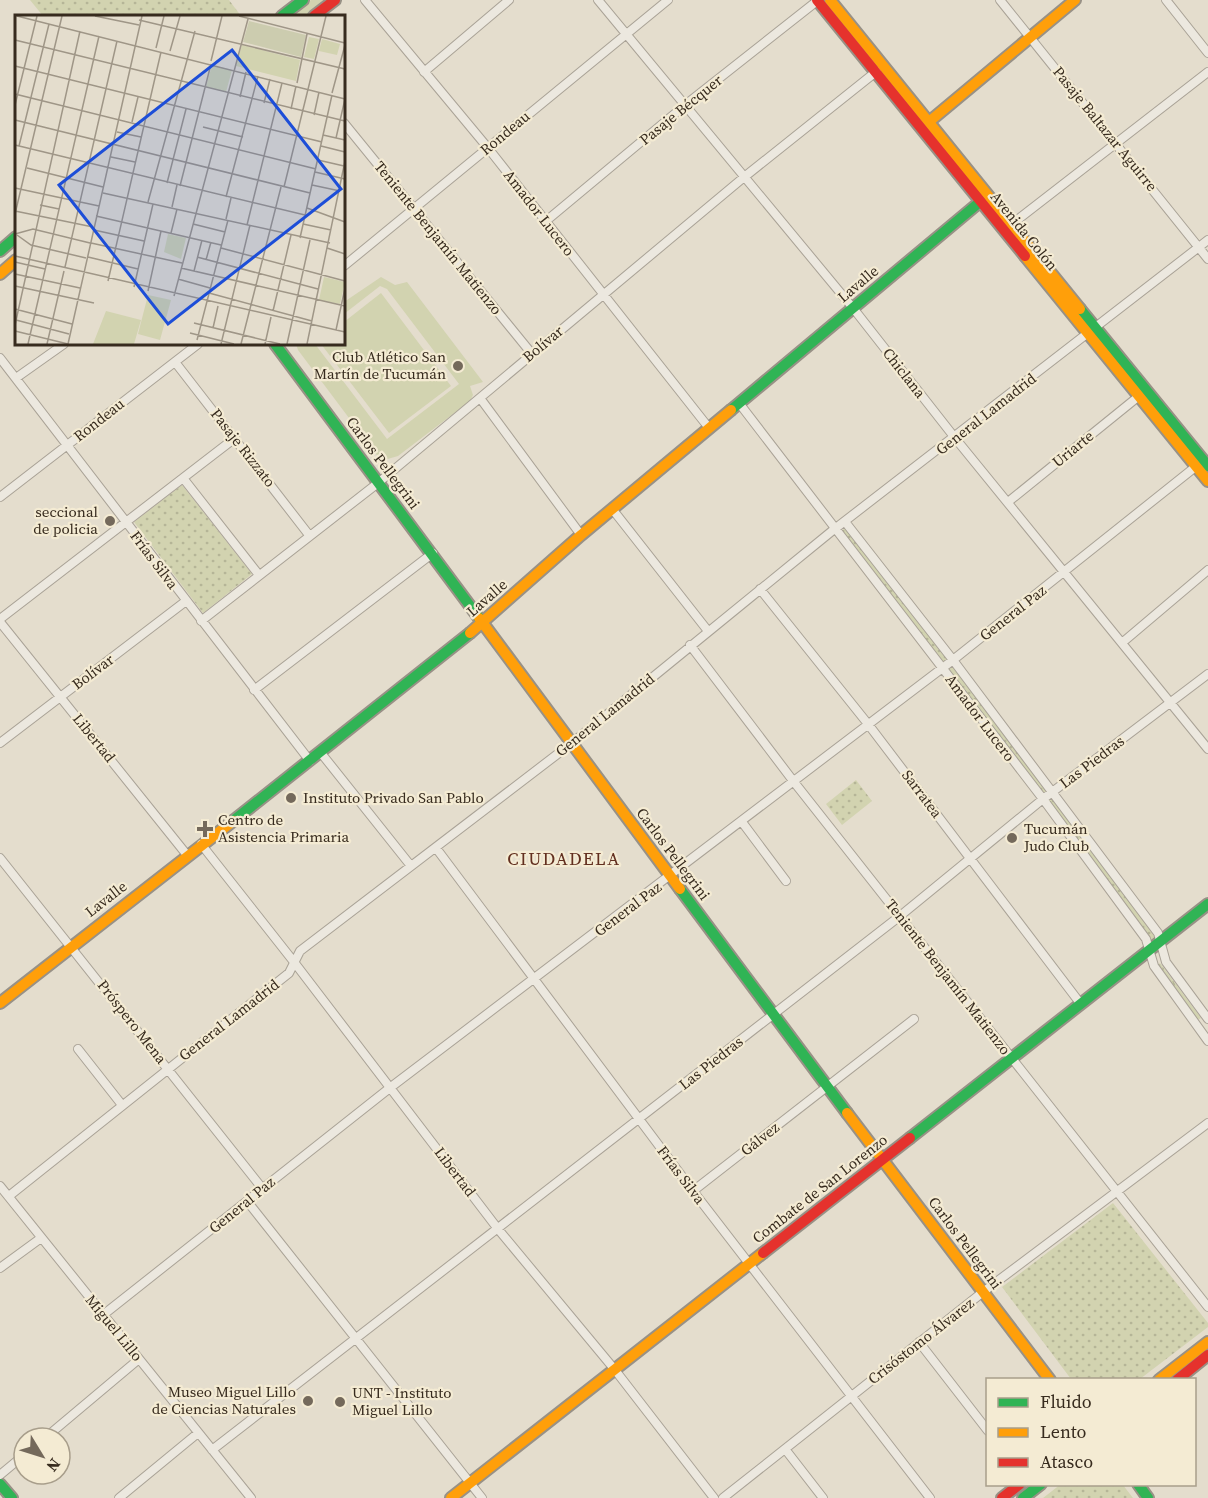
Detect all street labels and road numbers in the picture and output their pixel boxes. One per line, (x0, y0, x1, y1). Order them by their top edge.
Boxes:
street label: Pasaje Baltazar Aguirre (1048, 62, 1163, 196)
street label: Pasaje Bécquer (635, 69, 727, 150)
street label: Rondeau (475, 105, 534, 160)
street label: Teniente Benjamín Matienzo (370, 156, 507, 319)
street label: Amador Lucero (499, 165, 580, 260)
street label: Avenida Colón (986, 187, 1063, 275)
street label: Lavalle (833, 260, 883, 307)
street label: Bolívar (518, 320, 568, 367)
street label: Chiclana (878, 343, 931, 403)
street label: General Lamadrid (931, 368, 1041, 459)
street label: Rondeau (69, 393, 129, 446)
street label: Pasaje Rizzato (206, 404, 281, 491)
street label: Carlos Pellegrini (342, 412, 425, 513)
street label: Uriarte (1047, 425, 1098, 472)
street label: Frías Silva (125, 526, 184, 594)
street label: Lavalle (462, 574, 512, 621)
street label: General Paz (975, 580, 1051, 645)
street label: Bolívar (67, 649, 118, 694)
street label: General Lamadrid (551, 668, 659, 761)
street label: Amador Lucero (941, 670, 1020, 766)
street label: Libertad (68, 709, 121, 767)
street label: Las Piedras (1055, 730, 1129, 793)
street label: Sarratea (897, 765, 948, 822)
street label: Carlos Pellegrini (632, 803, 715, 904)
street label: Lavalle (80, 875, 131, 922)
street label: General Paz (590, 876, 666, 941)
street label: Teniente Benjamín Matienzo (881, 894, 1016, 1059)
street label: General Lamadrid (174, 974, 284, 1065)
street label: Próspero Mena (93, 975, 172, 1068)
street label: Las Piedras (674, 1031, 747, 1094)
street label: Gálvez (736, 1117, 784, 1160)
street label: Combate de San Lorenzo (748, 1129, 892, 1248)
street label: Frías Silva (652, 1141, 711, 1209)
street label: Libertad (430, 1142, 481, 1201)
street label: General Paz (204, 1171, 279, 1238)
street label: Carlos Pellegrini (924, 1192, 1007, 1293)
street label: Miguel Lillo (81, 1290, 148, 1366)
street label: Crisóstomo Álvarez (863, 1292, 978, 1389)

